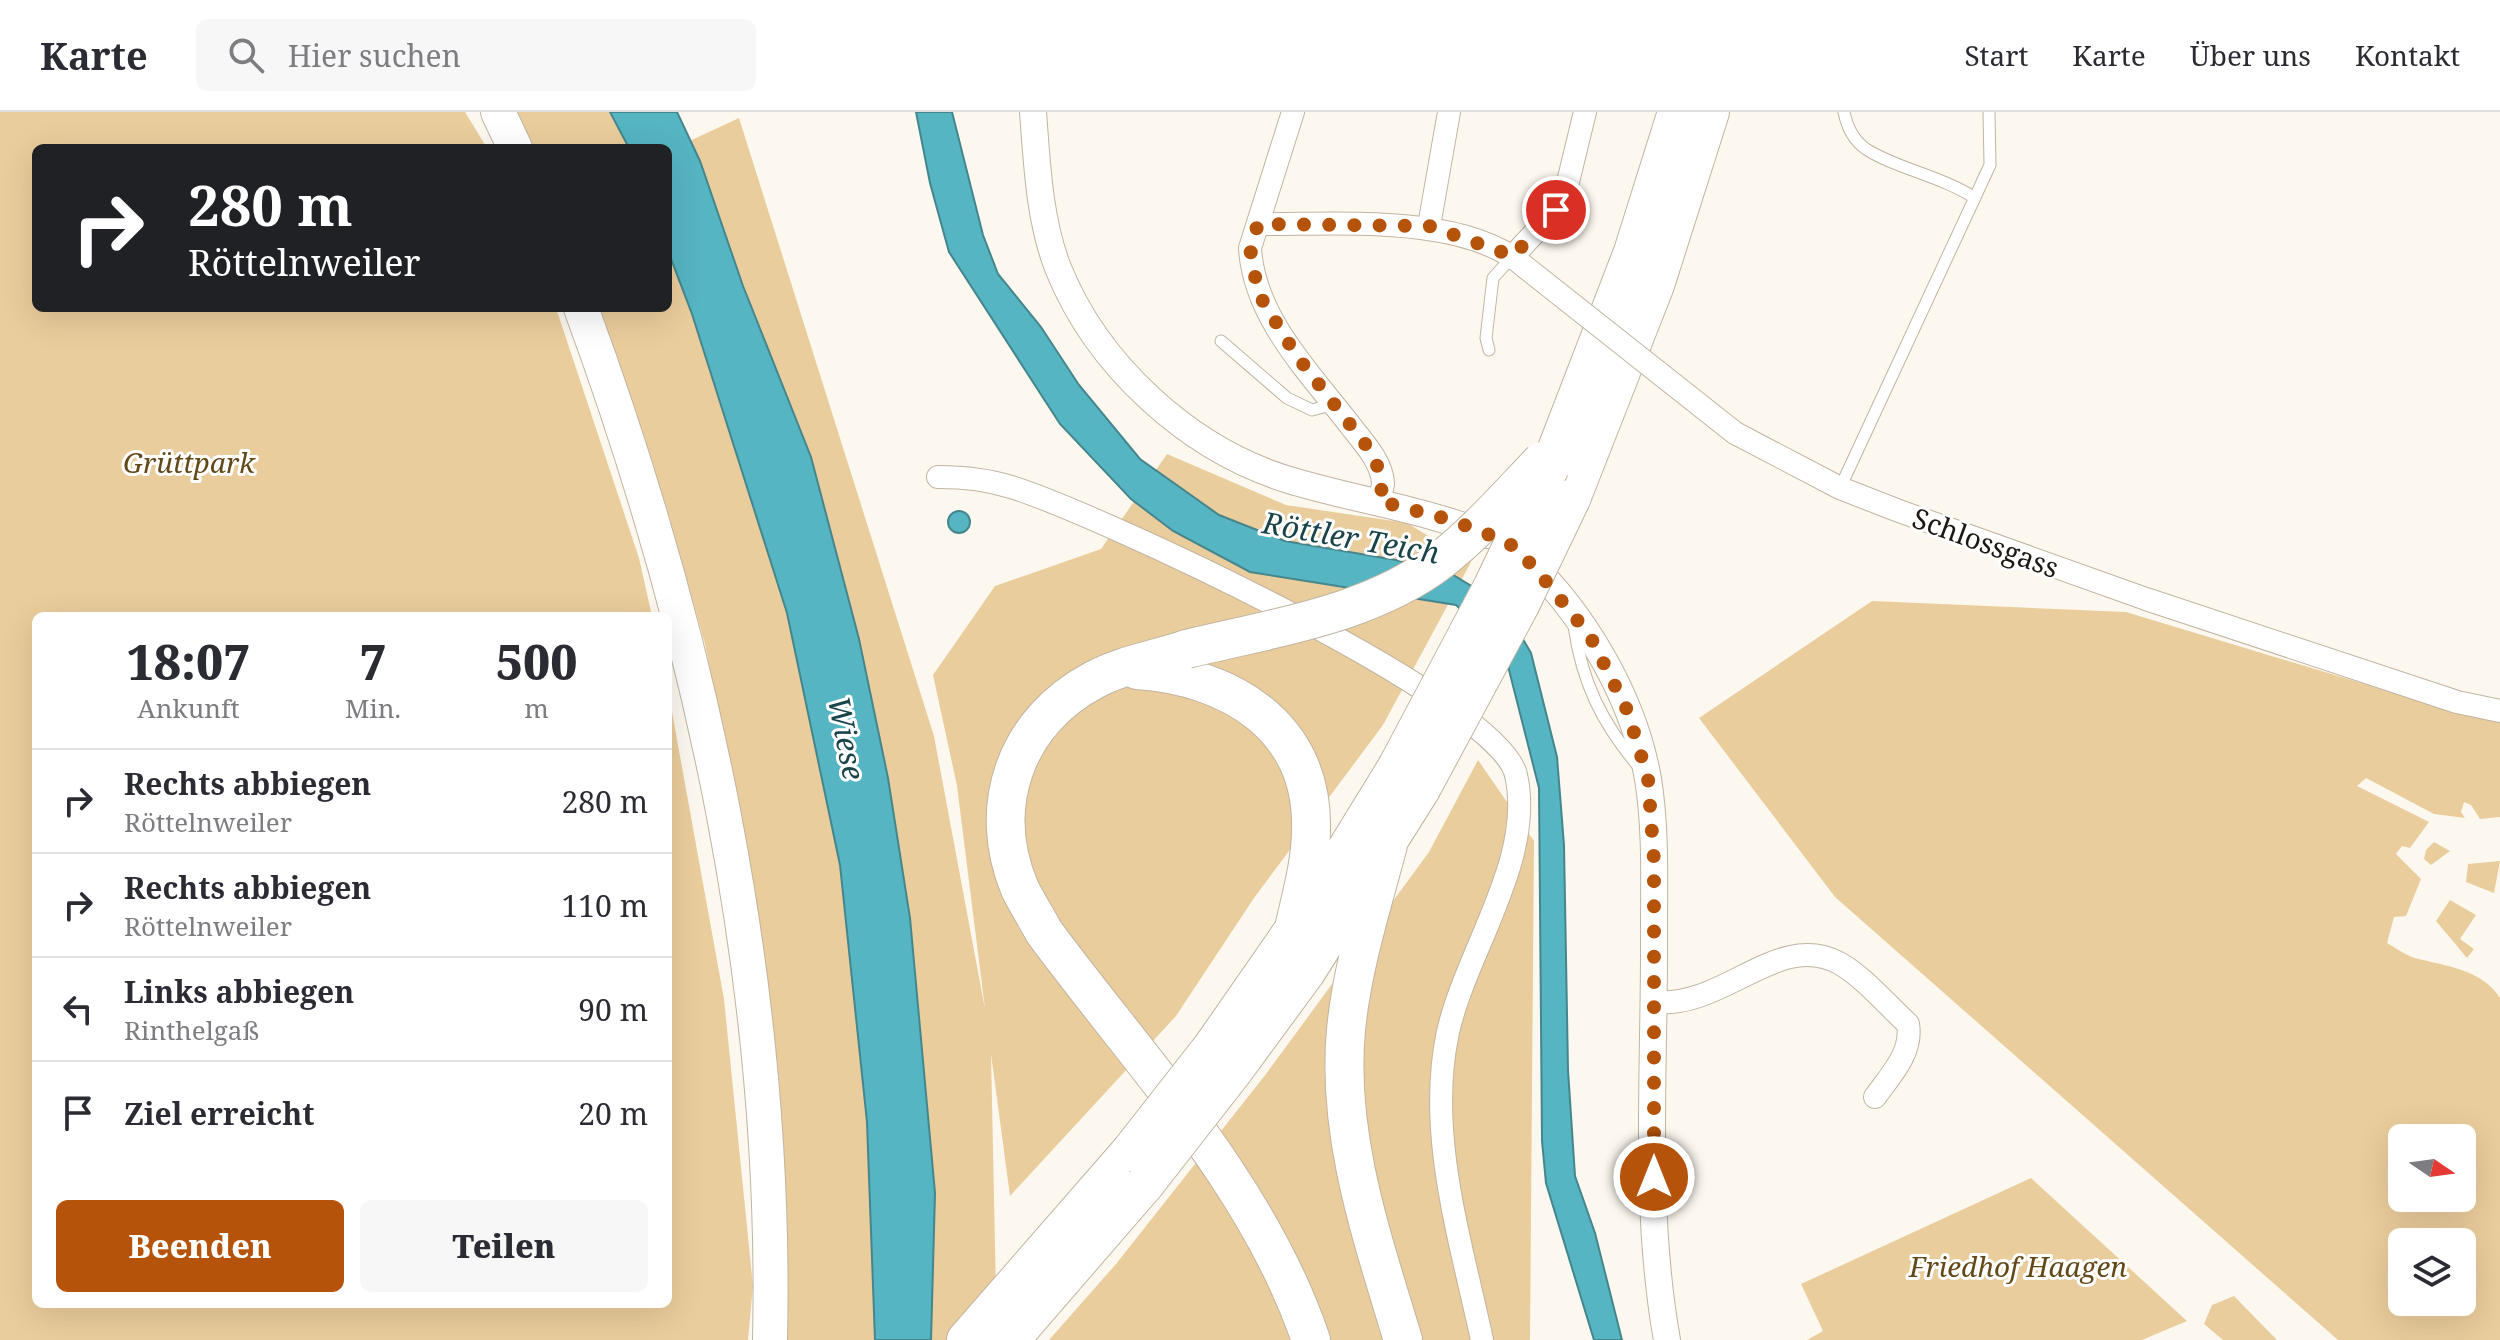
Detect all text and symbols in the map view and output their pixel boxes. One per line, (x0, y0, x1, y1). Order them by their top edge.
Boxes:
search box (196, 19, 756, 91)
text: Karte (40, 29, 148, 81)
icon: search (224, 33, 268, 77)
text: Hier suchen (288, 35, 461, 76)
text: Start (1964, 36, 2028, 74)
text: Karte (2072, 36, 2146, 74)
text: Über uns (2190, 36, 2311, 74)
text: Kontakt (2355, 36, 2460, 74)
text: 280 m (188, 166, 353, 242)
icon: right (56, 176, 160, 280)
pin (1522, 176, 1590, 244)
icon: arrive (1534, 188, 1578, 232)
text: Röttelnweiler (188, 238, 421, 287)
park label: Grüttpark (123, 443, 256, 481)
street label: Schlossgass (1908, 498, 2064, 586)
water label: Röttler Teich (1258, 501, 1443, 573)
text: 18:07 (127, 629, 250, 694)
text: 7 (359, 629, 387, 694)
text: 500 (496, 629, 577, 694)
text: Ankunft (137, 690, 240, 726)
text: Min. (345, 690, 401, 726)
text: m (524, 690, 549, 726)
water label: Wiese (819, 693, 875, 783)
text: Rechts abbiegen (124, 763, 371, 804)
icon: right (56, 779, 100, 823)
text: 280 m (562, 781, 648, 822)
text: Röttelnweiler (124, 804, 292, 840)
text: Rechts abbiegen (124, 867, 371, 908)
icon: right (56, 883, 100, 927)
text: 110 m (562, 885, 648, 926)
text: Röttelnweiler (124, 908, 292, 944)
text: Links abbiegen (124, 971, 354, 1012)
icon: left (56, 987, 100, 1031)
text: 90 m (578, 989, 648, 1030)
text: Rinthelgaß (124, 1012, 259, 1048)
icon: arrive (56, 1091, 100, 1135)
text: Ziel erreicht (124, 1093, 314, 1134)
text: 20 m (578, 1093, 648, 1134)
north arrow (2388, 1124, 2476, 1212)
map controls (2388, 1124, 2476, 1316)
position arrow (1612, 1135, 1696, 1219)
button: Beenden (56, 1200, 344, 1292)
button: Teilen (360, 1200, 648, 1292)
button: layers (2388, 1228, 2476, 1316)
park label: Friedhof Haagen (1908, 1247, 2127, 1285)

